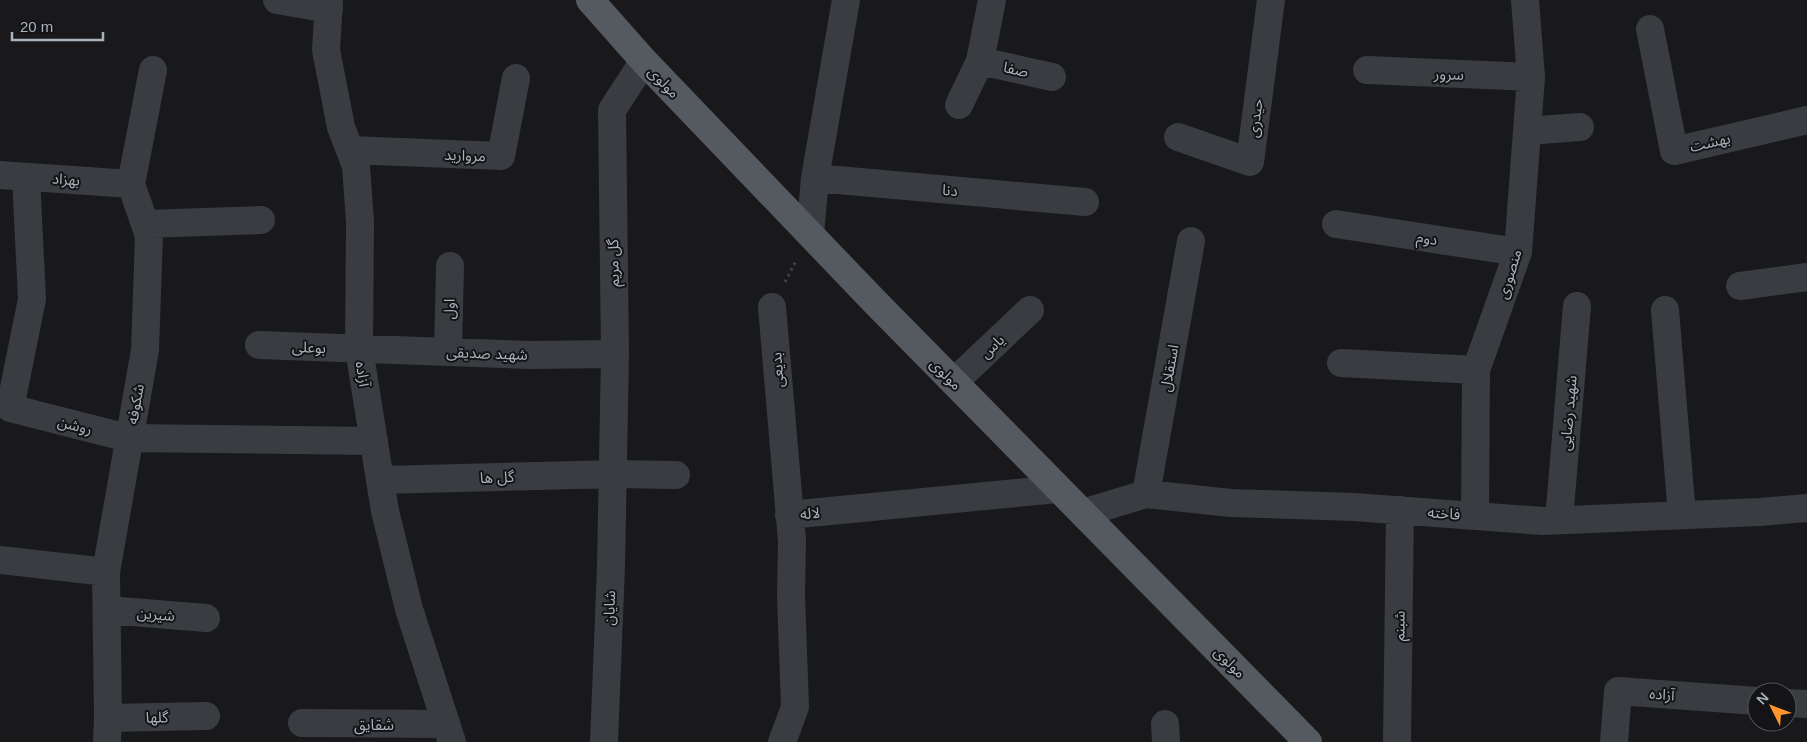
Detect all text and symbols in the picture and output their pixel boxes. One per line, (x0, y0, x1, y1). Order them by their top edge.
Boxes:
scale bar (12, 10, 104, 42)
text: 20 m (20, 18, 53, 35)
street label: صفا (1002, 58, 1030, 80)
street label: مولوی (644, 63, 683, 102)
street label: سرور (1433, 65, 1464, 84)
street label: حیدری (1244, 97, 1267, 139)
street label: بهشت (1688, 129, 1732, 156)
street label: مروارید (444, 146, 486, 165)
street label: بهزاد (51, 170, 81, 189)
street label: دنا (942, 181, 958, 199)
street label: دوم (1415, 228, 1439, 251)
street label: گل مریم (604, 238, 625, 287)
street label: منصوری (1493, 247, 1526, 301)
street label: اول (440, 299, 459, 320)
street label: یاس (976, 331, 1008, 362)
street label: بوعلی (292, 338, 326, 357)
street label: شهید صدیقی (446, 343, 528, 364)
street label: استقلال (1156, 343, 1183, 393)
street label: بدیعی (767, 352, 788, 388)
street label: مولوی (926, 355, 965, 394)
street label: آزاده (352, 360, 373, 389)
street label: شهید رضایی (1556, 374, 1581, 451)
street label: شکوفه (123, 382, 148, 426)
street label: روشن (56, 413, 94, 438)
street label: گل ها (480, 468, 515, 487)
street label: فاخته (1427, 503, 1461, 523)
street label: لاله (799, 504, 821, 522)
street label: شایان (600, 590, 619, 626)
street label: شیرین (136, 604, 176, 625)
street label: شبنم (1390, 610, 1411, 641)
street label: مولوی (1210, 643, 1249, 682)
north arrow (1747, 682, 1797, 732)
street label: آزاده (1649, 685, 1676, 704)
text: N (1753, 689, 1772, 707)
street label: گلها (146, 708, 169, 727)
street label: شقایق (354, 716, 394, 735)

